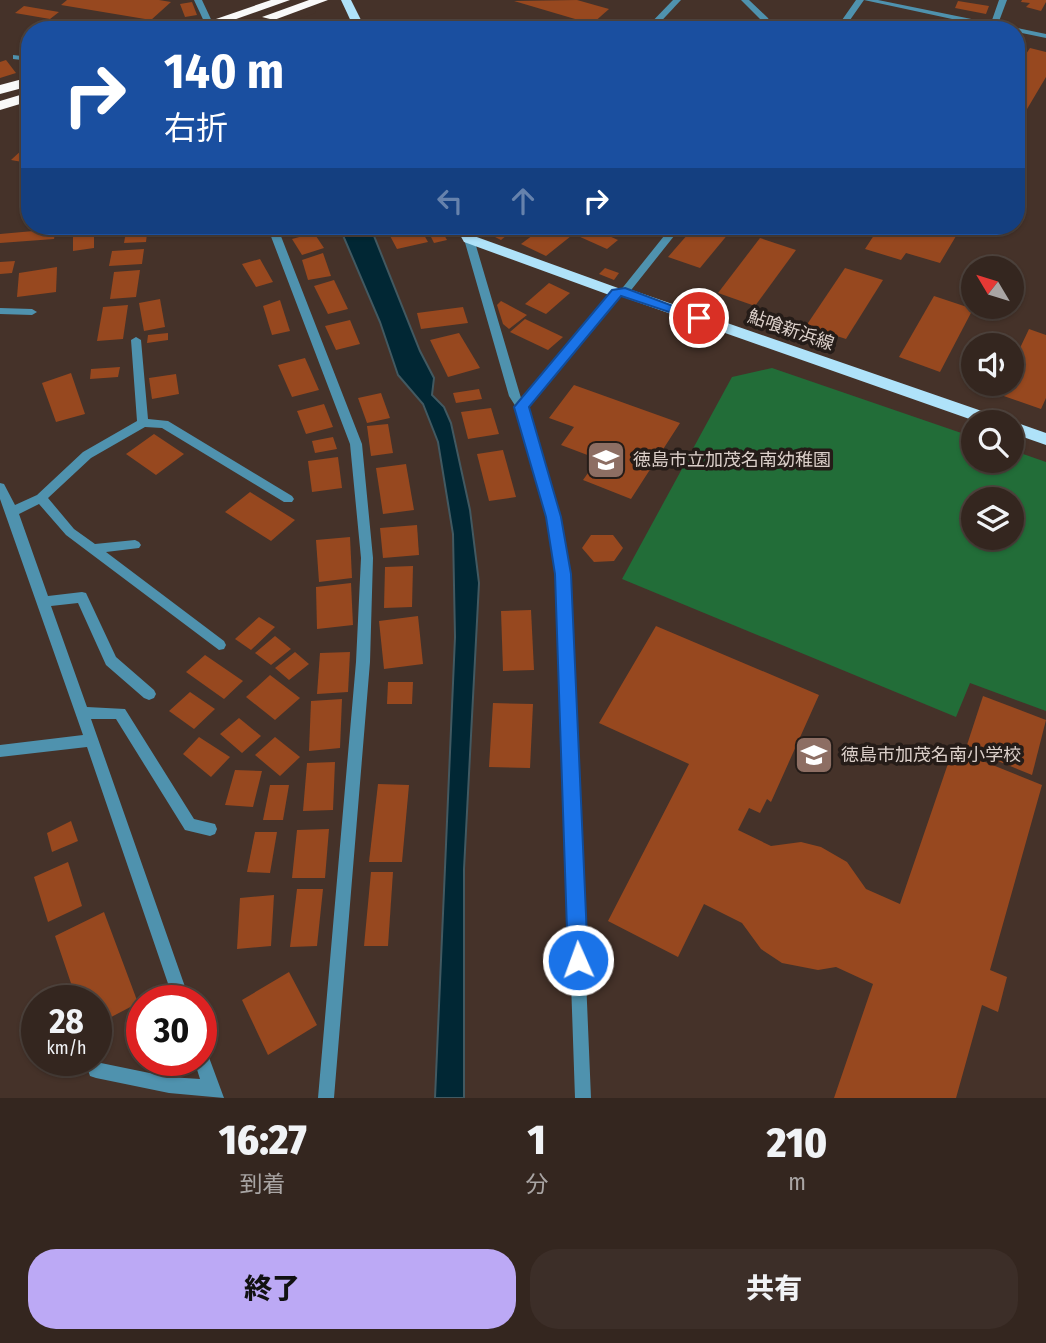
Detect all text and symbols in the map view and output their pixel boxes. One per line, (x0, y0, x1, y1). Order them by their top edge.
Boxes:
text: 140 m (164, 42, 284, 101)
icon: right (49, 49, 140, 140)
text: 右折 (164, 109, 228, 147)
icon: left (431, 182, 469, 220)
icon: ahead (504, 182, 542, 220)
icon: right (577, 182, 615, 220)
north arrow (961, 256, 1024, 318)
map controls (961, 256, 1024, 550)
pin (669, 288, 729, 348)
icon: arrive (680, 299, 718, 337)
street label: 鮎喰新浜線 (745, 305, 837, 355)
button: sound (961, 333, 1024, 396)
button: search (961, 410, 1024, 473)
school or university icon: 徳島市立加茂名南幼稚園 (585, 439, 627, 481)
place label: 徳島市立加茂名南幼稚園 (633, 449, 831, 471)
button: layers (961, 487, 1024, 550)
school or university icon: 徳島市加茂名南小学校 (793, 734, 835, 776)
place label: 徳島市加茂名南小学校 (841, 744, 1021, 766)
position arrow (541, 923, 615, 997)
speed limit sign: 30 (126, 985, 217, 1076)
text: 28 (49, 1000, 84, 1042)
text: km/h (46, 1037, 87, 1059)
text: 16:27 (219, 1115, 307, 1165)
text: 1 (528, 1115, 546, 1165)
text: 210 (767, 1118, 827, 1168)
text: m (788, 1168, 806, 1196)
text: 到着 (240, 1170, 286, 1198)
text: 分 (525, 1170, 548, 1198)
button: 終了 (28, 1249, 516, 1329)
button: 共有 (530, 1249, 1018, 1329)

